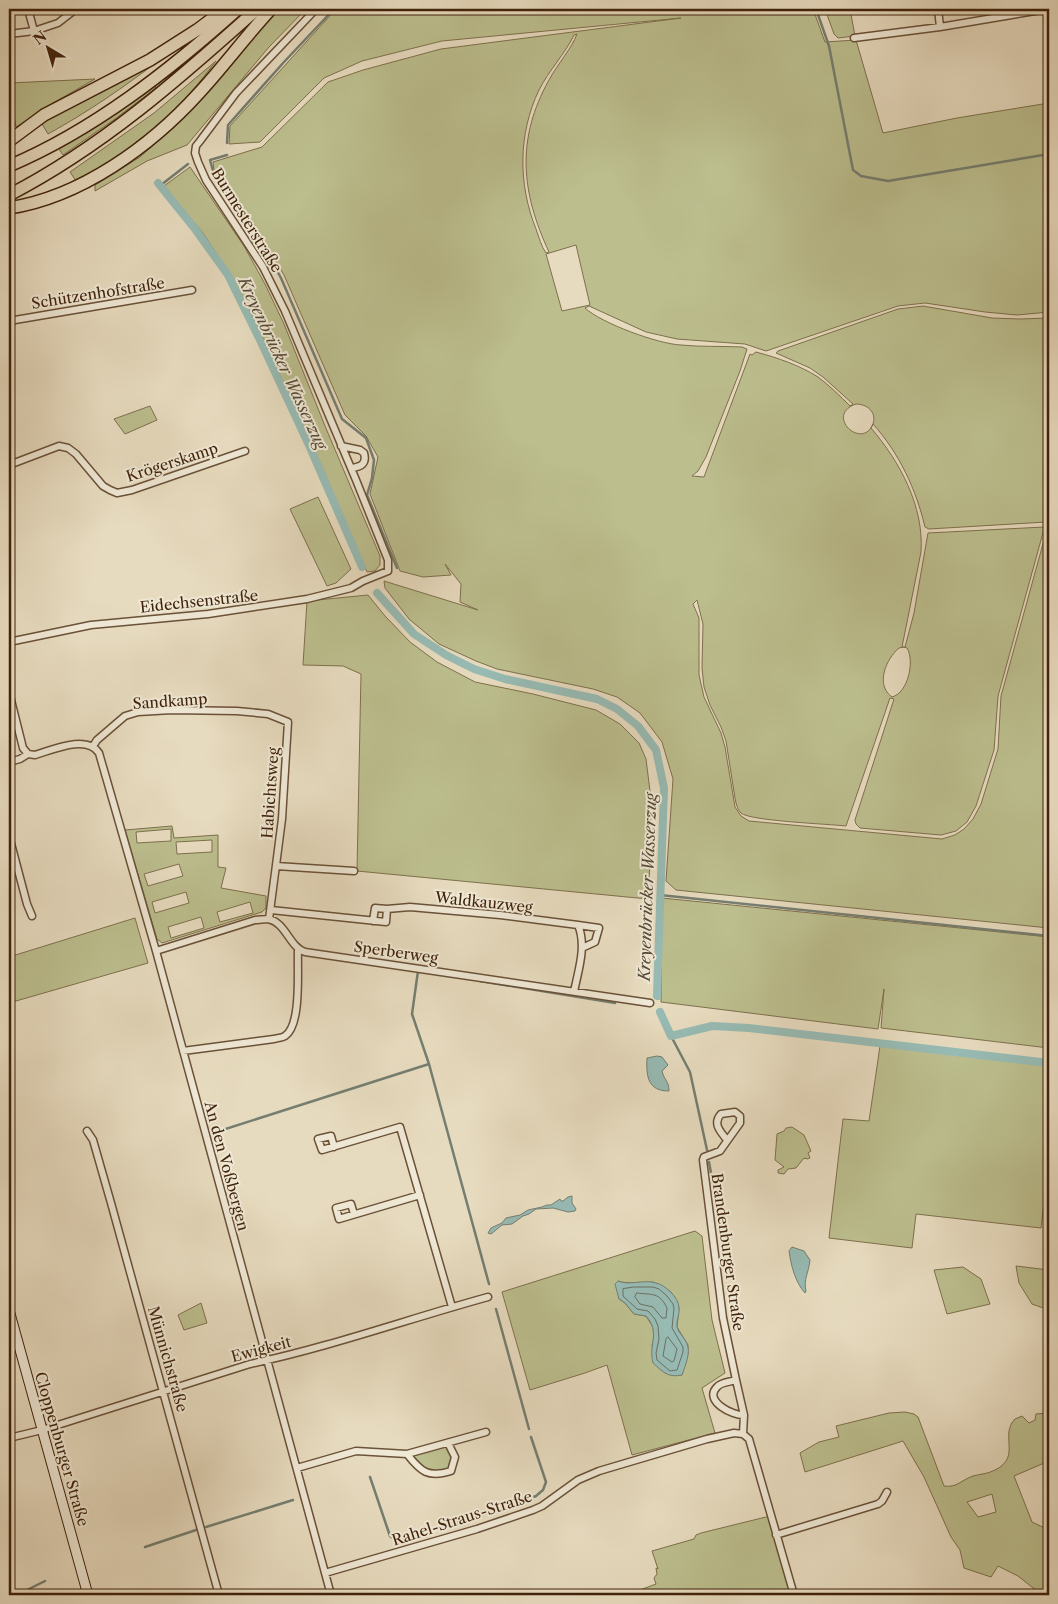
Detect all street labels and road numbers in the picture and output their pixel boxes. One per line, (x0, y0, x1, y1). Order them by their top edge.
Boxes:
street label: Burmesterstraße (207, 164, 287, 276)
street label: Schützenhofstraße (30, 273, 166, 313)
street label: Krögerskamp (124, 438, 220, 486)
street label: Eidechsenstraße (139, 585, 259, 617)
street label: Sandkamp (132, 689, 208, 713)
street label: Habichtsweg (257, 747, 283, 839)
street label: Waldkauzweg (433, 887, 534, 917)
street label: Sperberweg (353, 937, 439, 967)
street label: An den Voßbergen (200, 1098, 254, 1233)
street label: Brandenburger Straße (708, 1172, 748, 1332)
street label: Münnichstraße (144, 1304, 192, 1414)
street label: Ewigkeit (229, 1332, 294, 1366)
street label: Cloppenburger Straße (31, 1370, 93, 1528)
street label: Rahel-Straus-Straße (389, 1486, 535, 1550)

